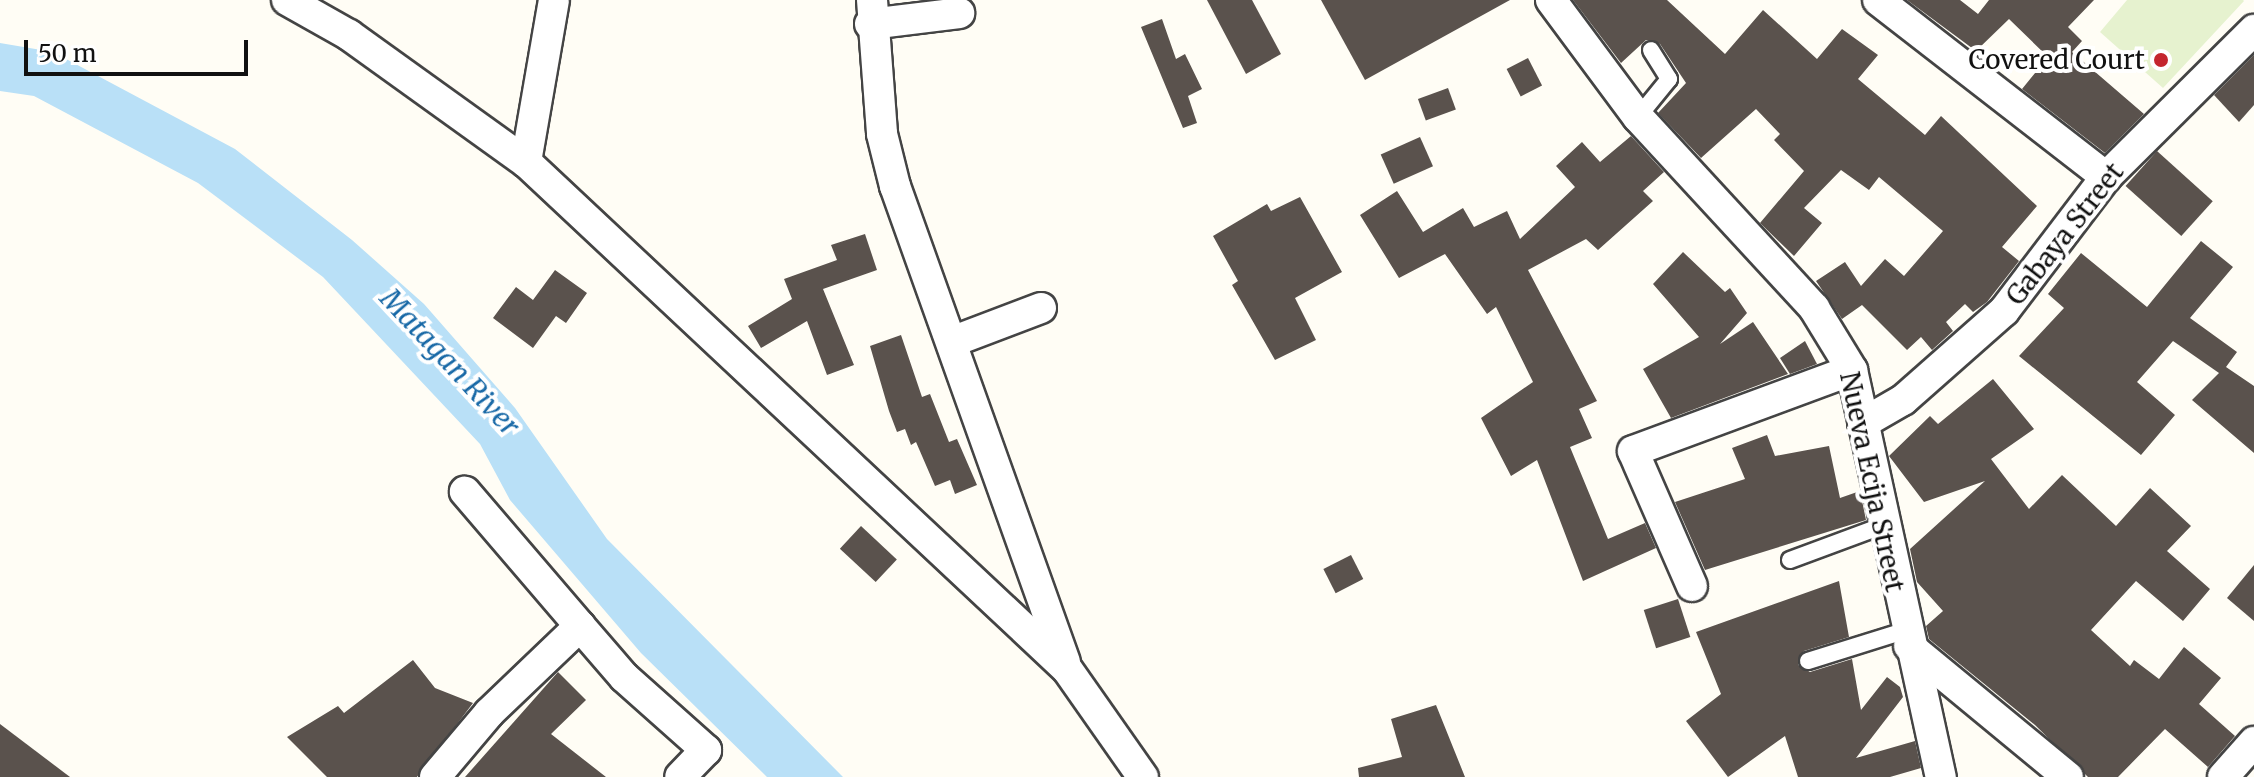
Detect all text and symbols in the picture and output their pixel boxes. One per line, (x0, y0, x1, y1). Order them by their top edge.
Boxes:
scale bar (28, 24, 252, 74)
text: 50 m (38, 38, 97, 69)
place label: Covered Court (1968, 44, 2145, 76)
marker: Covered Court (2152, 51, 2170, 69)
street label: Gabaya Street (2000, 157, 2130, 311)
water label: Matagan River (373, 282, 527, 442)
street label: Nueva Ecija Street (1833, 369, 1911, 595)

